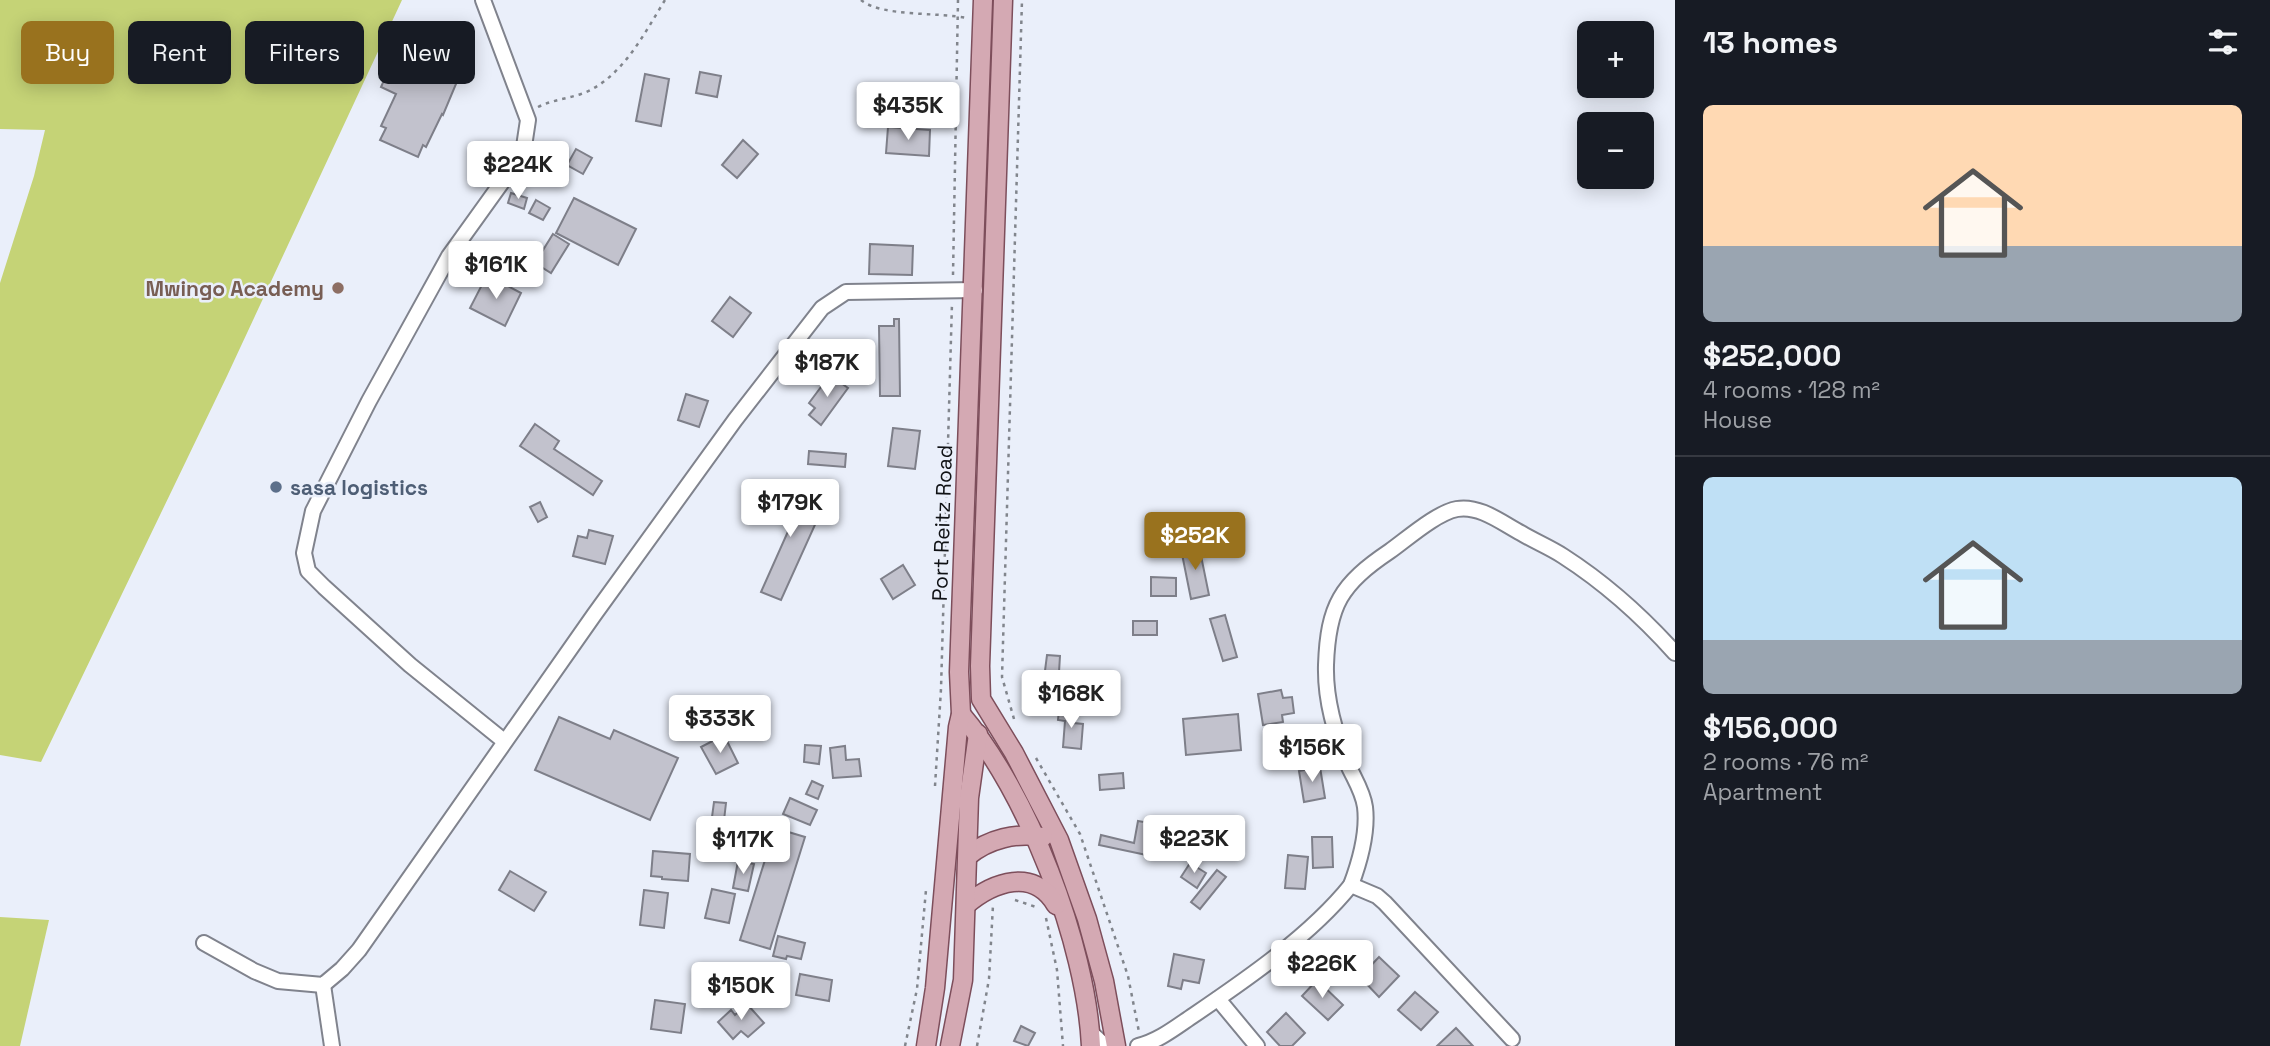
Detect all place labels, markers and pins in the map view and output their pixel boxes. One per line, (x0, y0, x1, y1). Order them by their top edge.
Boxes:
pin: $435K (859, 82, 957, 142)
pin: $224K (469, 142, 567, 201)
pin: $161K (447, 242, 545, 301)
place label: Mwingo Academy (145, 275, 324, 302)
marker: Mwingo Academy (330, 280, 346, 296)
pin: $187K (778, 340, 876, 399)
place label: sasa logistics (290, 474, 428, 501)
marker: sasa logistics (268, 479, 284, 495)
pin: $179K (741, 480, 839, 539)
pin: $252K (1146, 512, 1244, 572)
pin: $168K (1022, 670, 1120, 730)
pin: $333K (671, 696, 769, 755)
pin: $156K (1263, 724, 1361, 784)
pin: $117K (694, 816, 792, 876)
pin: $223K (1145, 816, 1243, 875)
pin: $226K (1273, 940, 1371, 1000)
pin: $150K (692, 962, 790, 1022)

